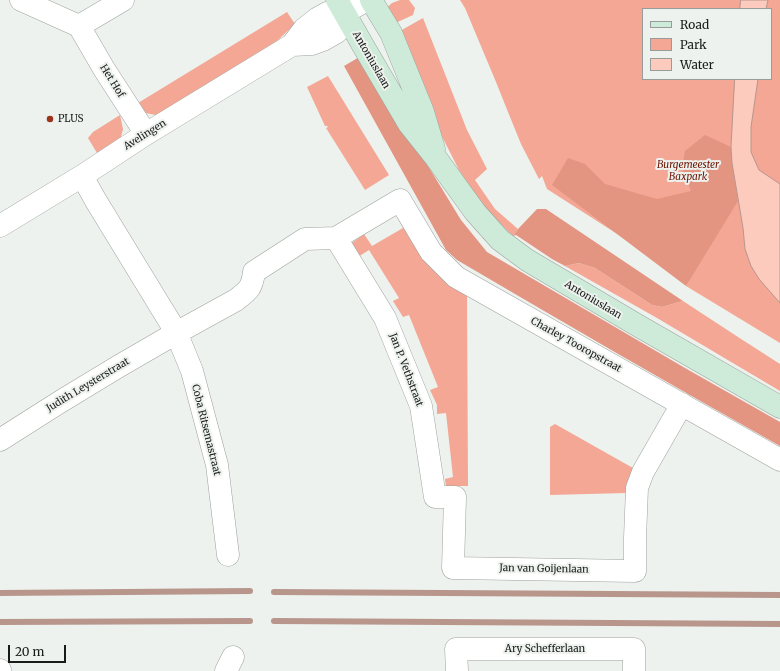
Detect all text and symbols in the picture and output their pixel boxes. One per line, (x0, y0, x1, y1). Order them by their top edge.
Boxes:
legend (642, 8, 772, 80)
text: Road (680, 17, 709, 32)
street label: Antoniuslaan (350, 29, 392, 91)
text: Park (680, 37, 707, 52)
text: Water (680, 57, 714, 72)
street label: Het Hof (97, 62, 127, 100)
place label: PLUS (58, 113, 83, 125)
marker: PLUS (45, 114, 55, 124)
street label: Avelingen (122, 117, 168, 153)
park label: Burgemeester Baxpark (657, 159, 719, 182)
street label: Antoniuslaan (562, 278, 624, 322)
street label: Charley Tooropstraat (529, 315, 623, 375)
street label: Jan P. Vethstraat (387, 332, 425, 408)
street label: Judith Leysterstraat (44, 355, 132, 415)
street label: Coba Ritsemastraat (189, 383, 223, 477)
street label: Jan van Goijenlaan (499, 562, 589, 576)
scale bar (10, 637, 68, 663)
street label: Ary Schefferlaan (505, 643, 585, 655)
text: 20 m (15, 644, 44, 659)

